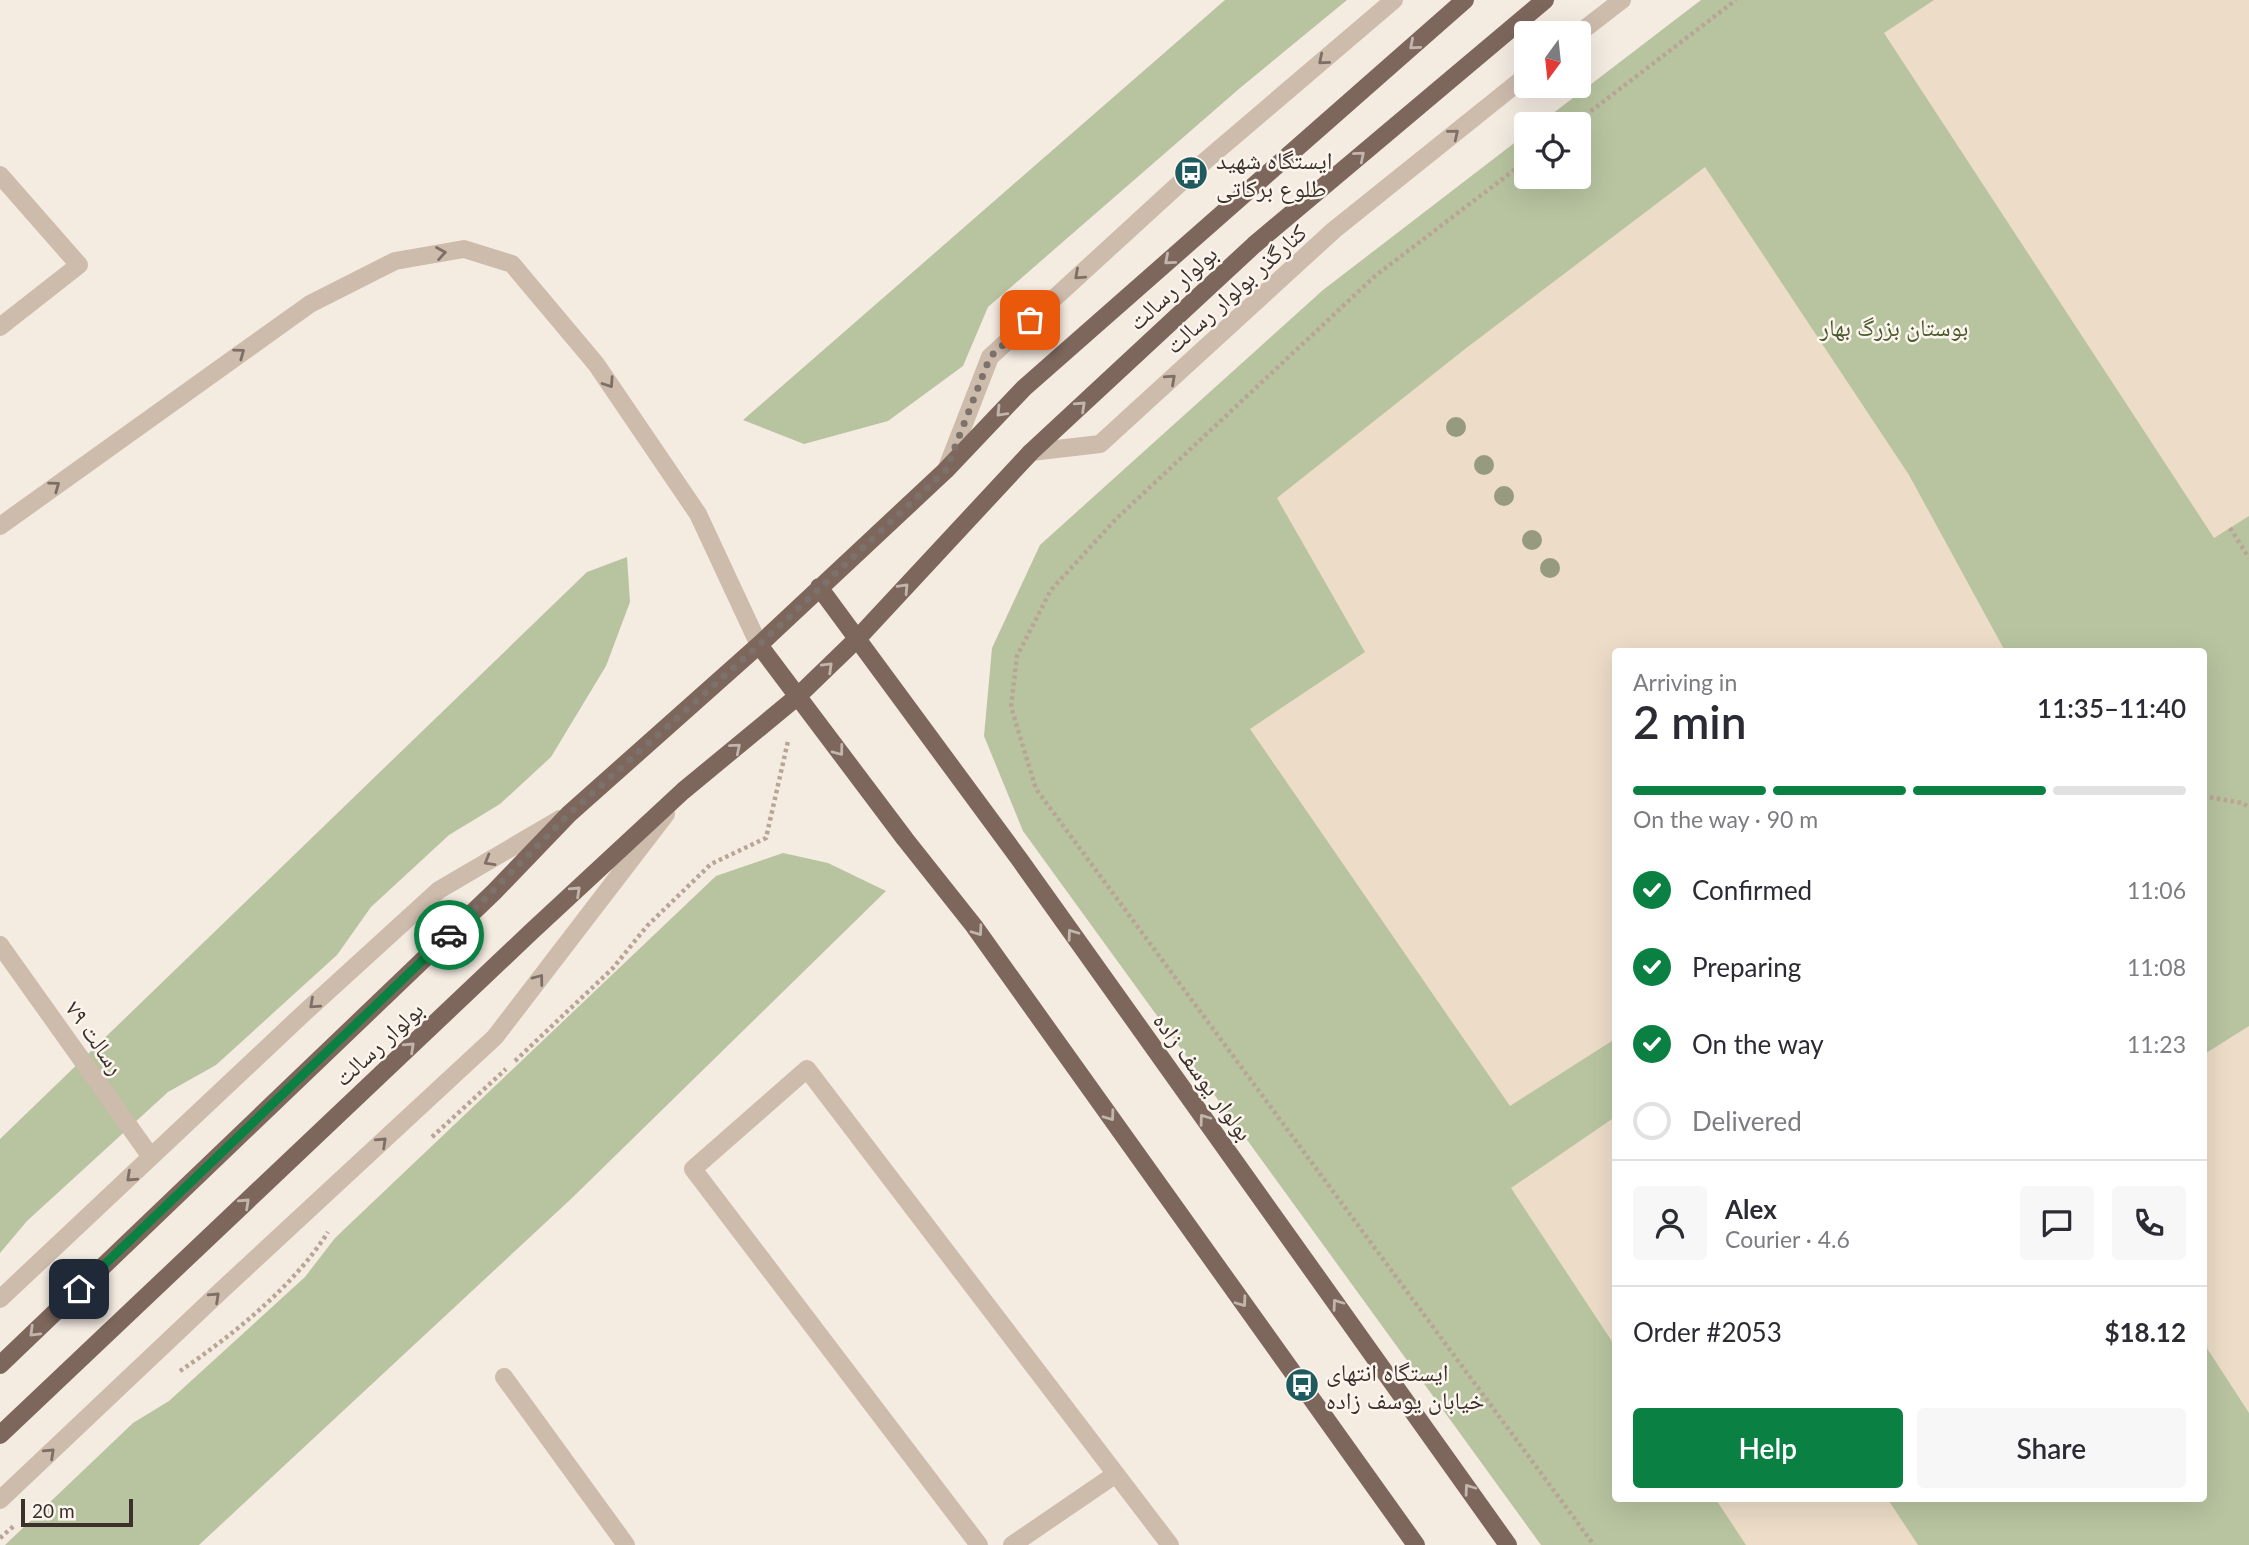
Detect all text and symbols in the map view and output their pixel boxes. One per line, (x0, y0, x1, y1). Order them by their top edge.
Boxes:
north arrow (1514, 21, 1591, 98)
map controls (1514, 21, 1591, 189)
one-way arrow (1409, 37, 1422, 49)
one-way arrow (1319, 52, 1332, 64)
button: locate (1514, 112, 1591, 189)
one-way arrow (1447, 129, 1459, 142)
place label: ایستگاه شهید طلوع برکاتی (1216, 145, 1332, 204)
one-way arrow (1351, 152, 1364, 164)
bus stop icon: ایستگاه شهید طلوع برکاتی (1172, 154, 1210, 192)
street label: کنارگذر بولوار رسالت (1158, 217, 1312, 360)
street label: بولوار رسالت (1121, 239, 1223, 336)
one-way arrow (435, 246, 447, 261)
one-way arrow (1164, 252, 1177, 264)
one-way arrow (1074, 267, 1087, 280)
pin (1000, 290, 1060, 350)
icon: bag (1011, 301, 1049, 339)
park label: بوستان بزرگ بهار (1819, 312, 1968, 342)
one-way arrow (232, 349, 245, 362)
one-way arrow (1163, 375, 1176, 387)
one-way arrow (601, 376, 614, 389)
one-way arrow (1073, 401, 1086, 414)
one-way arrow (996, 404, 1009, 417)
one-way arrow (47, 482, 60, 494)
one-way arrow (896, 583, 909, 596)
one-way arrow (820, 663, 832, 675)
text: Arriving in (1633, 668, 1737, 696)
text: 11:35–11:40 (2037, 692, 2186, 724)
text: 2 min (1633, 694, 1747, 749)
one-way arrow (831, 743, 843, 756)
one-way arrow (727, 744, 740, 756)
text: On the way · 90 m (1633, 805, 1818, 833)
one-way arrow (484, 853, 497, 866)
icon: check (1633, 871, 1671, 909)
text: Confirmed (1692, 874, 1812, 906)
text: 11:06 (2127, 876, 2186, 904)
one-way arrow (568, 886, 581, 899)
courier (414, 900, 484, 970)
icon: car (430, 916, 468, 954)
one-way arrow (969, 923, 982, 936)
one-way arrow (1068, 929, 1080, 942)
icon: check (1633, 948, 1671, 986)
text: Preparing (1692, 951, 1801, 983)
text: 11:08 (2127, 953, 2186, 981)
one-way arrow (531, 974, 544, 987)
street label: رسالت ۷۹ (60, 994, 132, 1080)
street label: بولوار رسالت (327, 995, 429, 1092)
one-way arrow (309, 996, 322, 1008)
street label: بولوار یوسف زاده (1147, 1006, 1260, 1146)
icon: check (1633, 1025, 1671, 1063)
text: On the way (1692, 1028, 1824, 1060)
text: 11:23 (2127, 1030, 2186, 1058)
one-way arrow (402, 1042, 415, 1055)
text: Delivered (1692, 1105, 1802, 1137)
one-way arrow (1102, 1108, 1114, 1121)
one-way arrow (1200, 1114, 1212, 1127)
one-way arrow (374, 1138, 387, 1150)
one-way arrow (126, 1169, 139, 1181)
button: person (1633, 1186, 1707, 1260)
button: chat (2020, 1186, 2094, 1260)
button: phone (2112, 1186, 2186, 1260)
text: Alex (1725, 1193, 1777, 1225)
one-way arrow (237, 1199, 250, 1212)
text: Courier · 4.6 (1725, 1225, 1850, 1253)
pin (49, 1259, 109, 1319)
icon: home (60, 1270, 98, 1308)
one-way arrow (207, 1292, 220, 1305)
one-way arrow (1234, 1294, 1246, 1307)
one-way arrow (1332, 1299, 1345, 1312)
text: Order #2053 (1633, 1316, 1782, 1348)
text: $18.12 (2104, 1316, 2186, 1348)
one-way arrow (29, 1324, 42, 1337)
place label: ایستگاه انتهای خیابان یوسف زاده (1326, 1357, 1485, 1415)
bus stop icon: ایستگاه انتهای خیابان یوسف زاده (1283, 1366, 1321, 1404)
button: Help (1633, 1408, 1903, 1488)
button: Share (1917, 1408, 2186, 1488)
one-way arrow (41, 1449, 54, 1462)
one-way arrow (1465, 1484, 1477, 1497)
scale bar (21, 1496, 133, 1528)
text: 20 m (32, 1499, 75, 1522)

